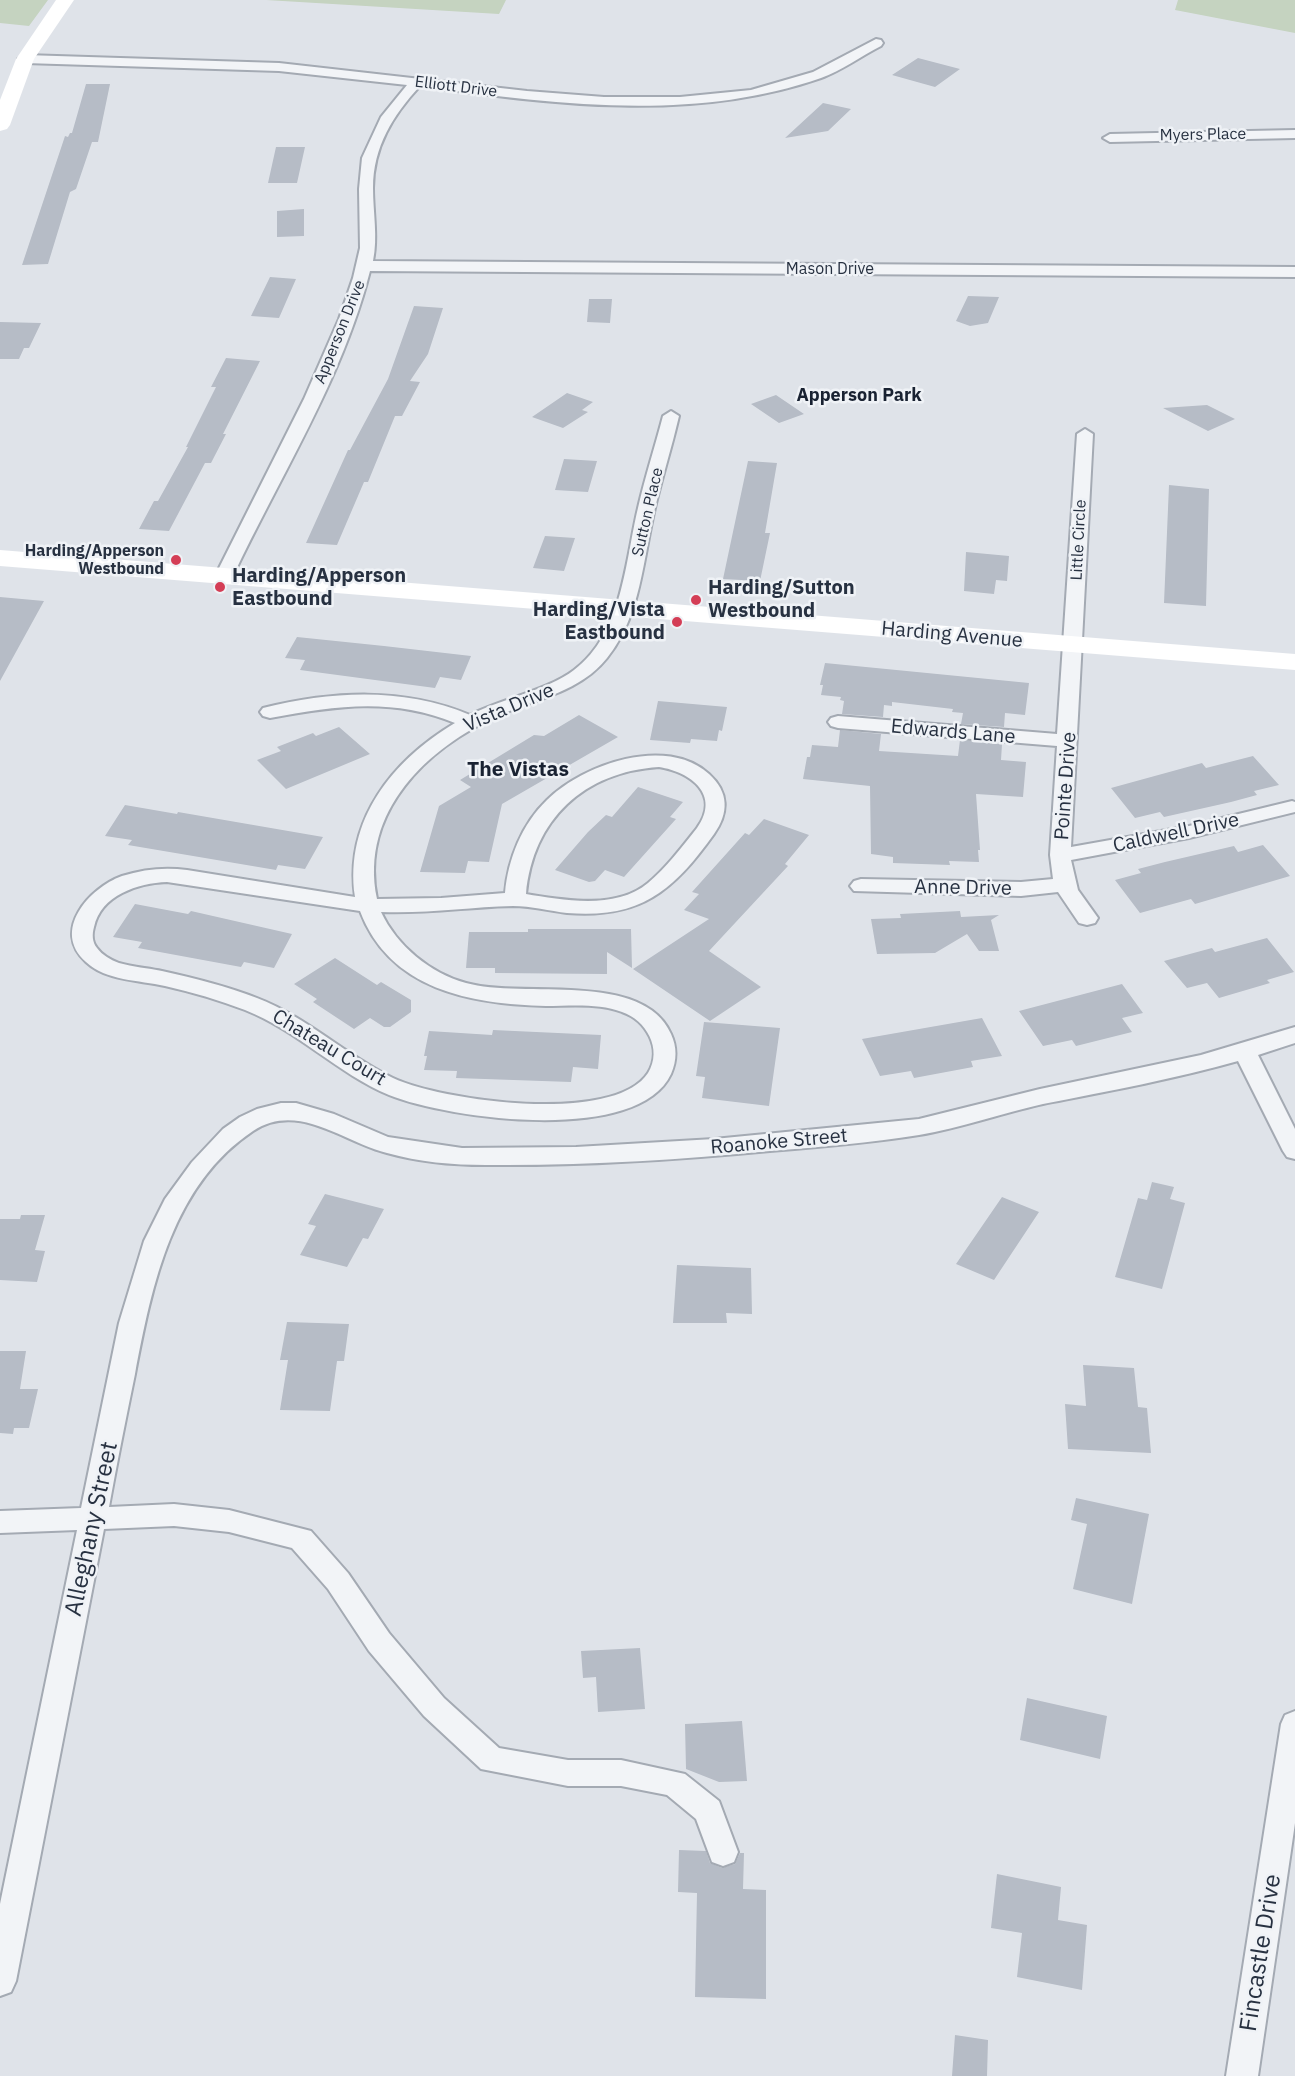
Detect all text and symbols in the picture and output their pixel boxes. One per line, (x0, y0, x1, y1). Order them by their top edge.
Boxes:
street label: Elliott Drive (414, 72, 498, 102)
street label: Myers Place (1160, 125, 1246, 145)
street label: Mason Drive (786, 259, 874, 279)
street label: Apperson Drive (310, 277, 370, 387)
district label: Apperson Park (796, 385, 922, 407)
street label: Sutton Place (628, 466, 668, 558)
street label: Little Circle (1067, 499, 1091, 581)
place label: Harding/Apperson Westbound (25, 541, 164, 579)
marker: Harding/Apperson Westbound (169, 553, 183, 567)
place label: Harding/Apperson Eastbound (232, 564, 406, 611)
place label: Harding/Sutton Westbound (708, 576, 855, 623)
marker: Harding/Apperson Eastbound (213, 580, 227, 594)
marker: Harding/Sutton Westbound (689, 593, 703, 607)
place label: Harding/Vista Eastbound (533, 598, 665, 645)
marker: Harding/Vista Eastbound (670, 615, 684, 629)
street label: Harding Avenue (880, 617, 1024, 653)
street label: Vista Drive (460, 678, 558, 738)
street label: Edwards Lane (890, 715, 1016, 749)
street label: Pointe Drive (1050, 731, 1082, 841)
district label: The Vistas (467, 757, 569, 783)
street label: Caldwell Drive (1111, 808, 1241, 858)
street label: Anne Drive (914, 875, 1012, 901)
street label: Chateau Court (268, 1005, 390, 1091)
street label: Roanoke Street (709, 1124, 849, 1160)
street label: Alleghany Street (59, 1439, 125, 1619)
street label: Fincastle Drive (1234, 1872, 1288, 2034)

